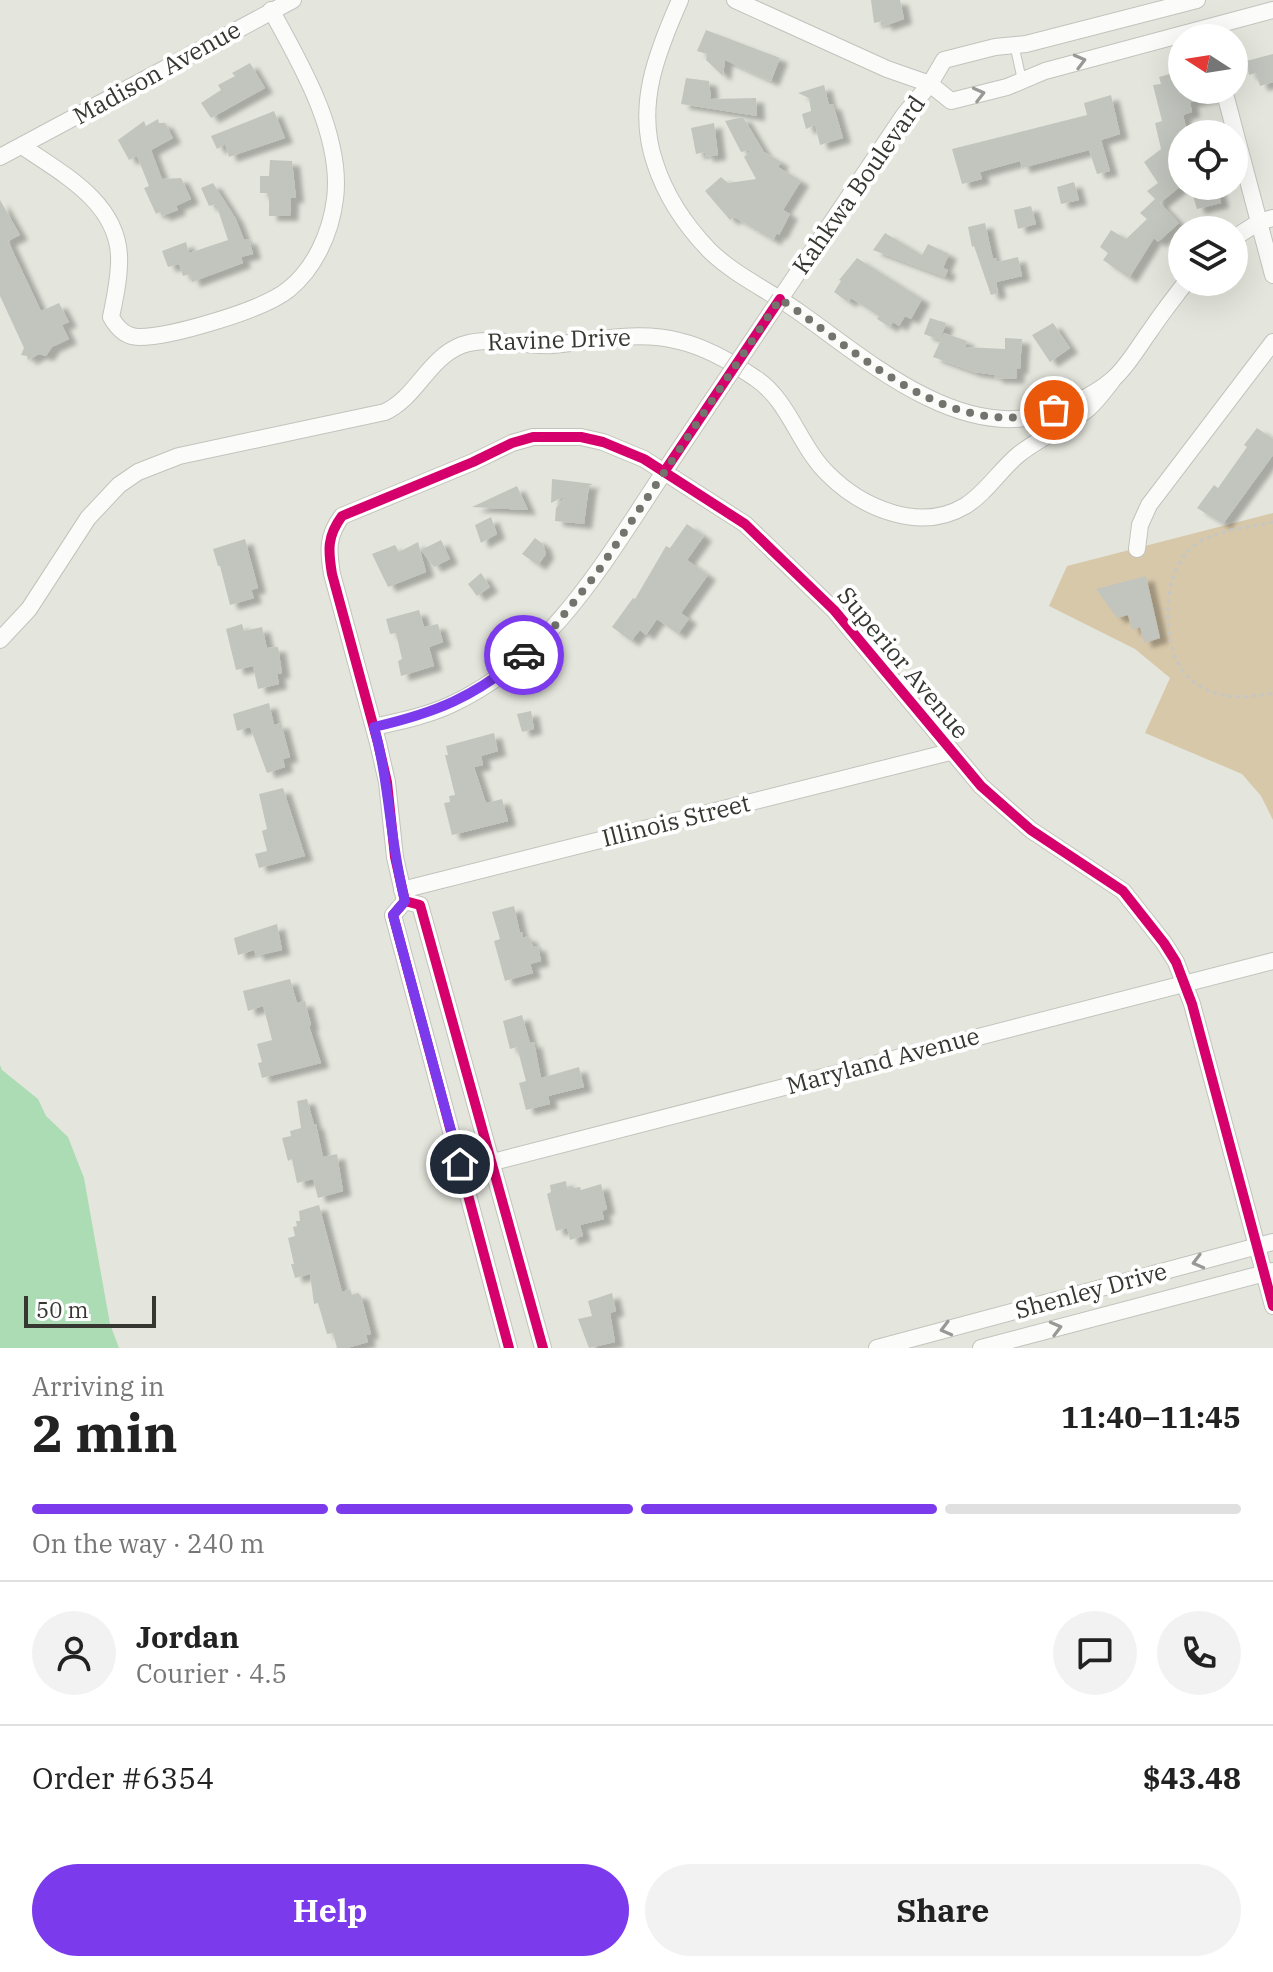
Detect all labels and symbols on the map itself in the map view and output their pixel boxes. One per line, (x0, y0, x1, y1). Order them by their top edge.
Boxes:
street label: Madison Avenue (67, 13, 246, 131)
north arrow (1168, 24, 1248, 104)
one-way arrow (1073, 54, 1086, 71)
one-way arrow (972, 87, 986, 104)
street label: Kahkwa Boulevard (785, 89, 932, 280)
street label: Ravine Drive (487, 321, 631, 357)
pin (1020, 376, 1088, 444)
street label: Superior Avenue (831, 580, 977, 745)
courier (484, 615, 564, 695)
street label: Illinois Street (598, 786, 753, 854)
street label: Maryland Avenue (783, 1019, 983, 1101)
pin (426, 1130, 494, 1198)
one-way arrow (1191, 1253, 1205, 1270)
street label: Shenley Drive (1011, 1254, 1170, 1326)
scale bar (24, 1292, 156, 1328)
one-way arrow (940, 1320, 954, 1337)
one-way arrow (1049, 1321, 1063, 1337)

